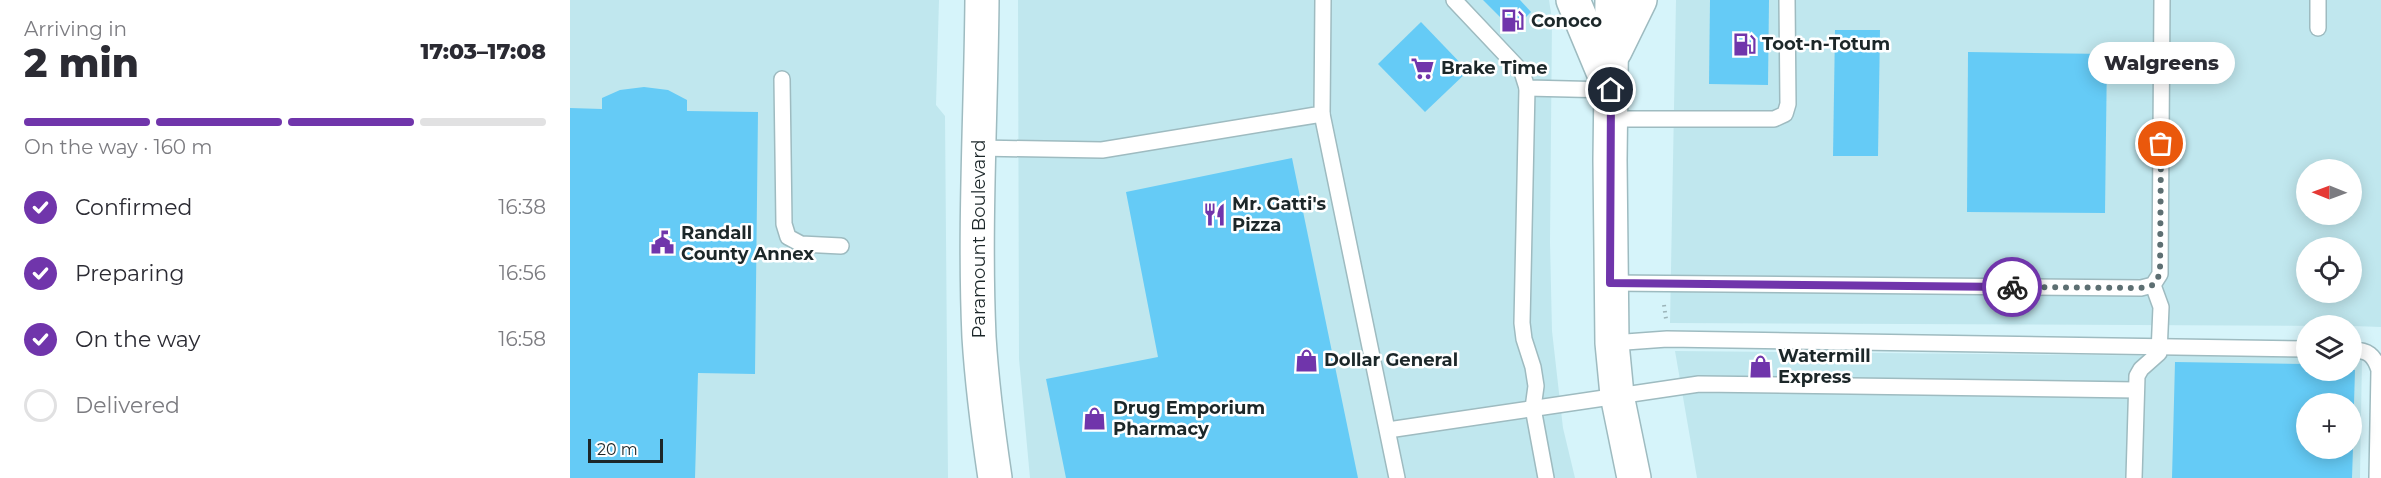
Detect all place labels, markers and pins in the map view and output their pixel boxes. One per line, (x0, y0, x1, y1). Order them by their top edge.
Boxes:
fuel station icon: Conoco (1500, 8, 1526, 34)
place label: Conoco (1531, 10, 1602, 32)
fuel station icon: Toot-n-Totum (1731, 31, 1757, 57)
place label: Toot-n-Totum (1762, 33, 1890, 55)
callout: Walgreens (2088, 42, 2234, 84)
supermarket icon: Brake Time (1410, 55, 1436, 81)
place label: Brake Time (1441, 57, 1548, 79)
pin (1585, 64, 1636, 115)
pin (2135, 118, 2186, 169)
place label: Mr. Gatti's Pizza (1232, 193, 1327, 236)
restaurant icon: Mr. Gatti's Pizza (1201, 201, 1227, 227)
place label: Randall County Annex (681, 222, 814, 265)
public building icon: Randall County Annex (650, 230, 676, 256)
place label: Watermill Express (1778, 345, 1871, 388)
shop icon: Dollar General (1293, 347, 1319, 373)
place label: Dollar General (1324, 349, 1458, 371)
shop icon: Watermill Express (1747, 353, 1773, 379)
place label: Drug Emporium Pharmacy (1113, 397, 1265, 440)
shop icon: Drug Emporium Pharmacy (1082, 405, 1108, 431)

